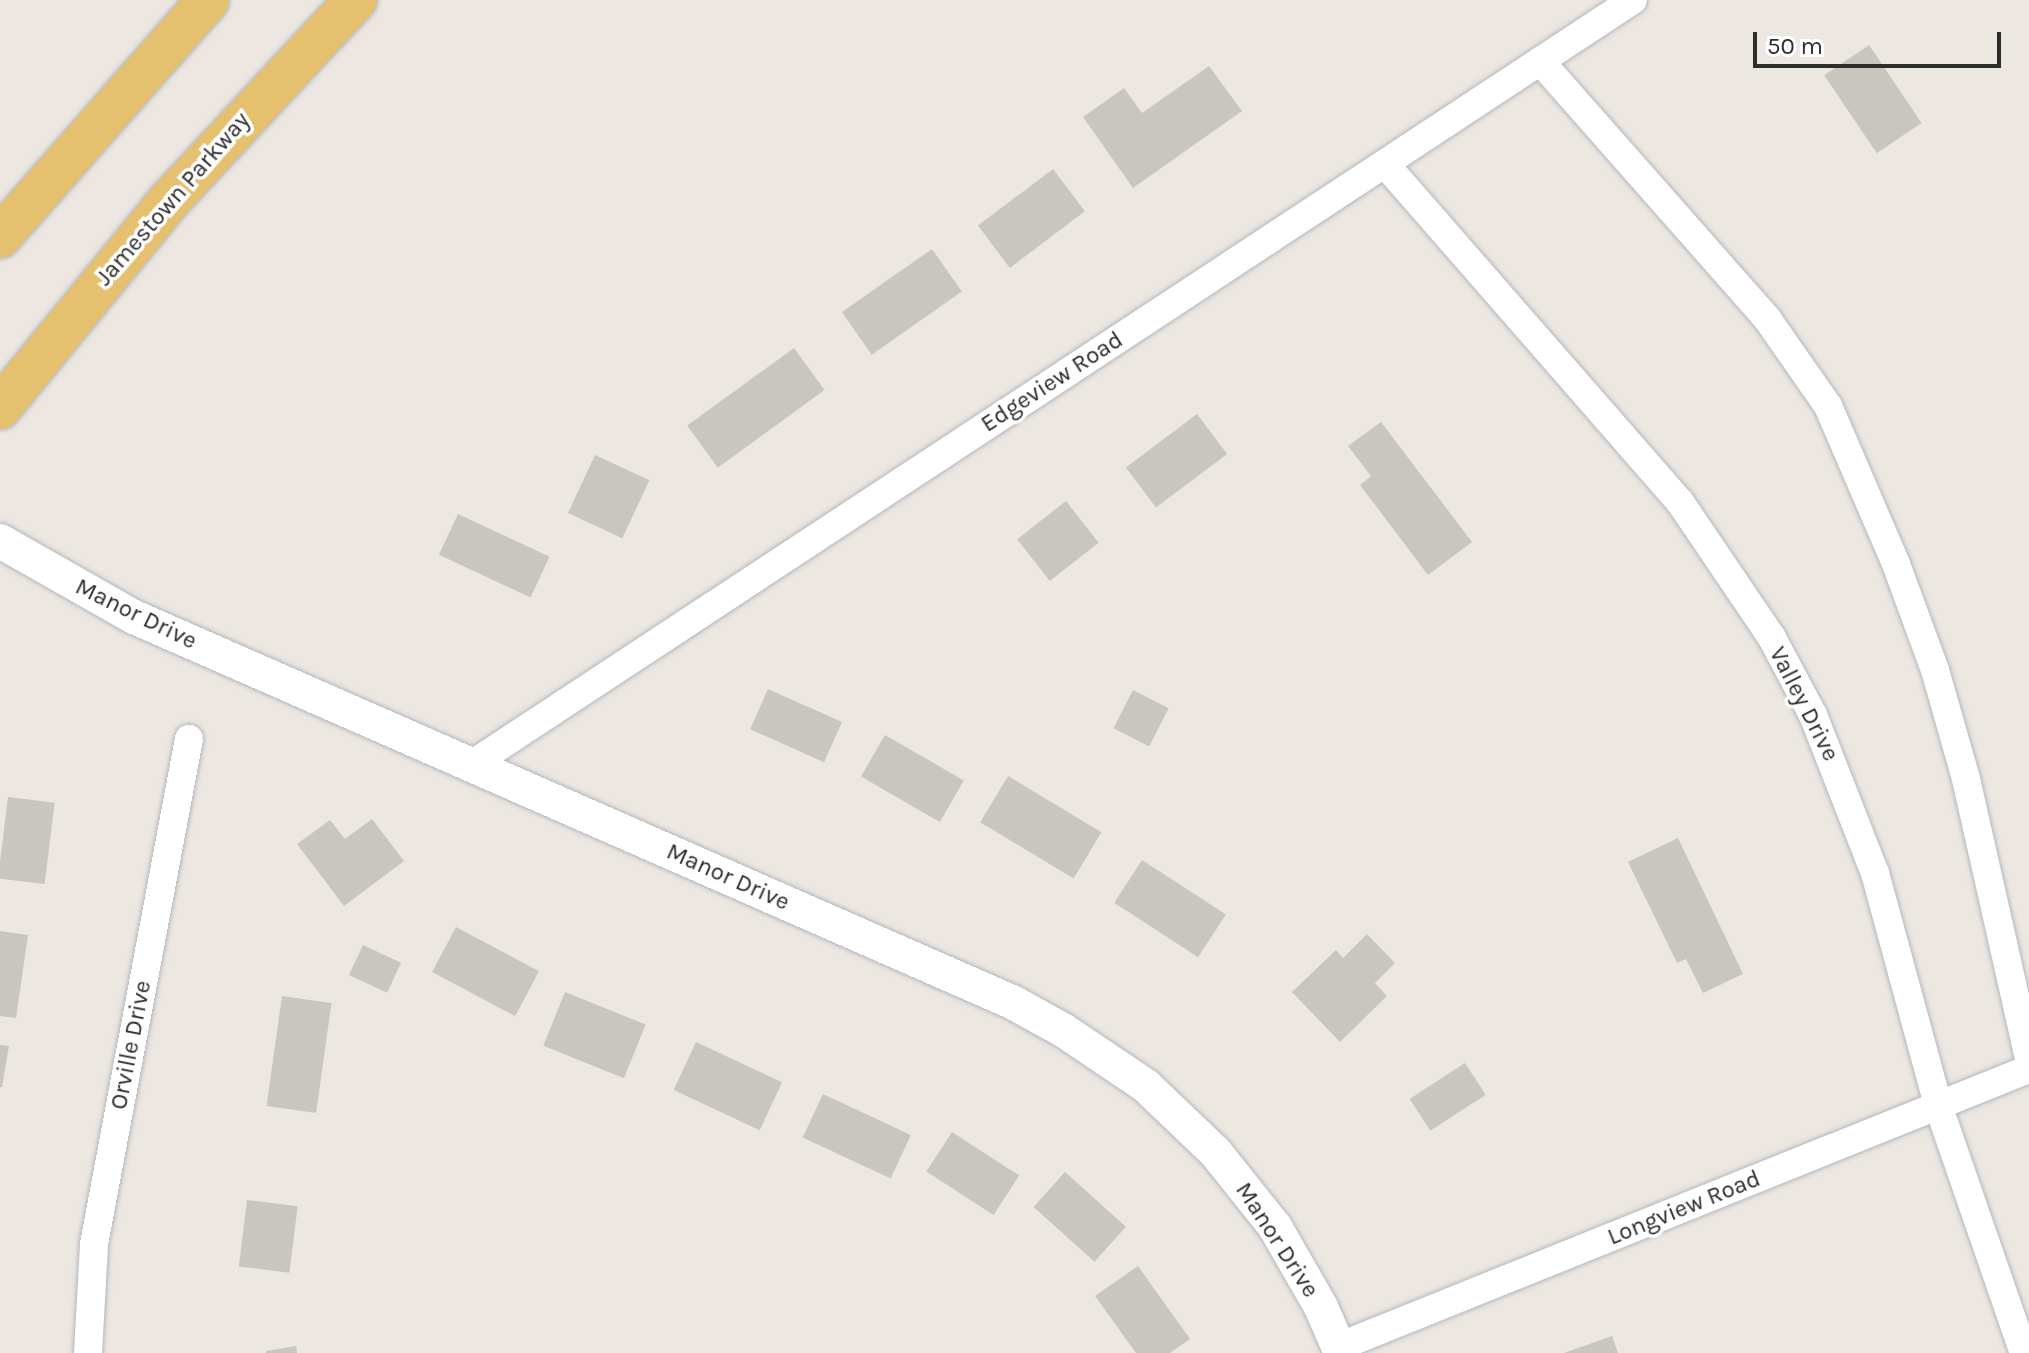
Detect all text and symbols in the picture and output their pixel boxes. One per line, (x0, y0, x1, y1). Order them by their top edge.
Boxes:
scale bar (1757, 16, 2005, 66)
text: 50 m (1767, 32, 1823, 60)
street label: Jamestown Parkway (90, 106, 256, 292)
street label: Edgeview Road (976, 325, 1128, 439)
street label: Manor Drive (71, 572, 201, 656)
street label: Valley Drive (1763, 642, 1845, 766)
street label: Manor Drive (662, 837, 794, 917)
street label: Orville Drive (104, 978, 158, 1112)
street label: Longview Road (1603, 1164, 1765, 1252)
street label: Manor Drive (1229, 1177, 1325, 1303)

